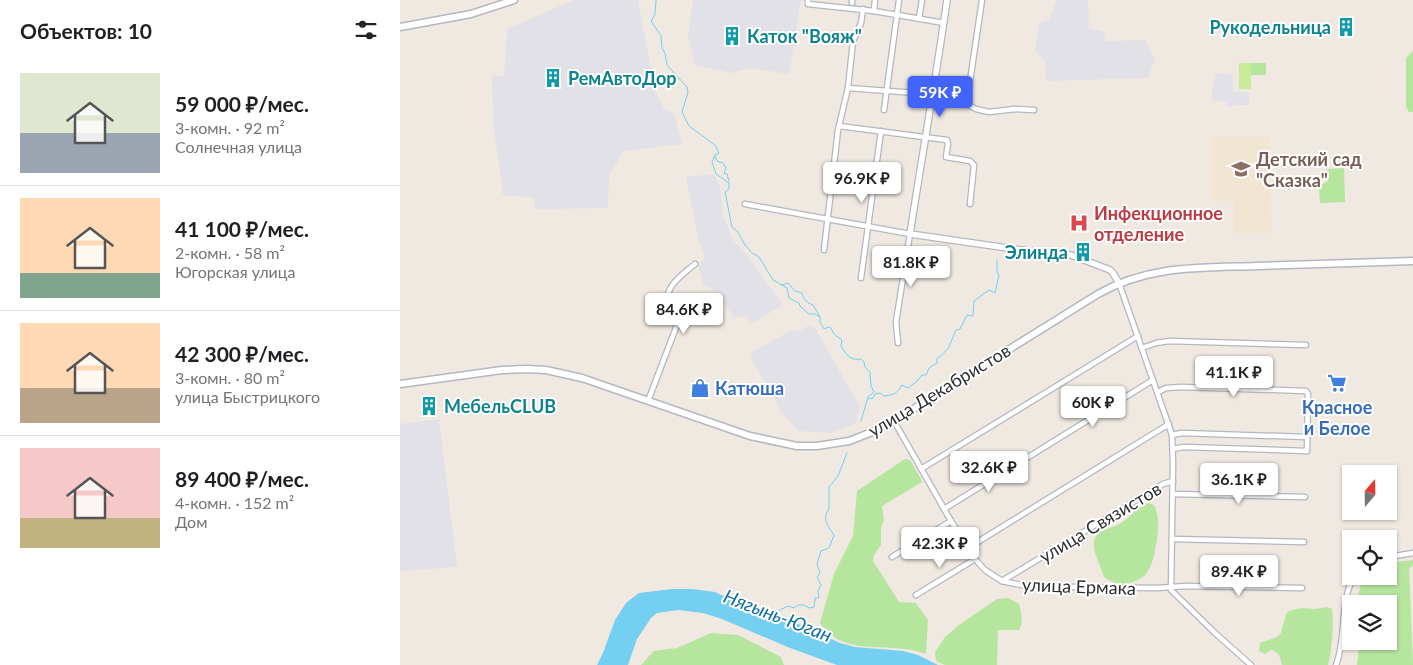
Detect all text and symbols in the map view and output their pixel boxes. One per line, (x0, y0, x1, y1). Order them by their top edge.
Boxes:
icon: filters (352, 16, 380, 44)
place label: Рукодельница (1209, 16, 1331, 38)
building icon: Рукодельница (1335, 16, 1357, 38)
text: Объектов: 10 (20, 18, 152, 43)
building icon: Каток "Вояж" (721, 25, 743, 47)
place label: Каток "Вояж" (747, 25, 862, 47)
building icon: РемАвтоДор (542, 67, 564, 89)
place label: РемАвтоДор (568, 67, 677, 89)
pin: 59K ₽ (905, 76, 975, 118)
text: 59K ₽ (919, 82, 961, 101)
text: 59 000 ₽/мес. (175, 91, 309, 116)
icon: home (60, 93, 120, 153)
text: 3-комн. · 92 m² (175, 118, 285, 137)
text: Солнечная улица (175, 137, 302, 156)
place label: Детский сад "Сказка" (1256, 148, 1362, 191)
school or university icon: Детский сад "Сказка" (1230, 158, 1252, 180)
pin: 96.9K ₽ (816, 162, 908, 204)
text: 96.9K ₽ (834, 168, 890, 187)
place label: Инфекционное отделение (1094, 202, 1223, 245)
hospital icon: Инфекционное отделение (1068, 212, 1090, 234)
text: 41 100 ₽/мес. (175, 216, 309, 241)
icon: home (60, 218, 120, 278)
place label: Элинда (1005, 241, 1068, 263)
building icon: Элинда (1072, 241, 1094, 263)
text: 2-комн. · 58 m² (175, 243, 285, 262)
pin: 81.8K ₽ (865, 246, 957, 288)
text: 81.8K ₽ (883, 252, 939, 271)
text: Югорская улица (175, 262, 295, 281)
pin: 84.6K ₽ (638, 292, 730, 335)
text: 84.6K ₽ (656, 299, 712, 318)
street label: улица Декабристов (864, 339, 1014, 441)
text: 42 300 ₽/мес. (175, 341, 309, 366)
icon: home (60, 343, 120, 403)
pin: 41.1K ₽ (1188, 356, 1280, 398)
text: 41.1K ₽ (1206, 362, 1262, 381)
text: 3-комн. · 80 m² (175, 368, 285, 387)
supermarket icon: Красное и Белое (1326, 372, 1348, 394)
shop icon: Катюша (689, 377, 711, 399)
place label: Катюша (715, 377, 784, 399)
pin: 60K ₽ (1058, 386, 1128, 428)
text: улица Быстрицкого (175, 387, 320, 406)
text: 60K ₽ (1072, 392, 1114, 411)
building icon: МебельCLUB (418, 395, 440, 417)
place label: МебельCLUB (444, 395, 556, 417)
place label: Красное и Белое (1302, 396, 1373, 439)
pin: 32.6K ₽ (943, 450, 1035, 493)
text: 32.6K ₽ (961, 457, 1017, 476)
pin: 36.1K ₽ (1193, 462, 1285, 505)
north arrow (1342, 465, 1398, 520)
map controls (1342, 465, 1397, 650)
text: 89 400 ₽/мес. (175, 466, 309, 491)
icon: home (60, 468, 120, 528)
text: 36.1K ₽ (1211, 469, 1267, 488)
street label: улица Связистов (1035, 477, 1165, 567)
text: 4-комн. · 152 m² (175, 493, 294, 512)
text: Дом (175, 512, 207, 531)
pin: 42.3K ₽ (894, 526, 986, 569)
button: locate (1342, 530, 1397, 585)
text: 42.3K ₽ (912, 533, 968, 552)
pin: 89.4K ₽ (1193, 554, 1285, 597)
text: 89.4K ₽ (1211, 561, 1267, 580)
street label: улица Ермака (1022, 573, 1136, 599)
water label: Нягынь-Юган (721, 584, 835, 646)
button: layers (1342, 595, 1397, 650)

